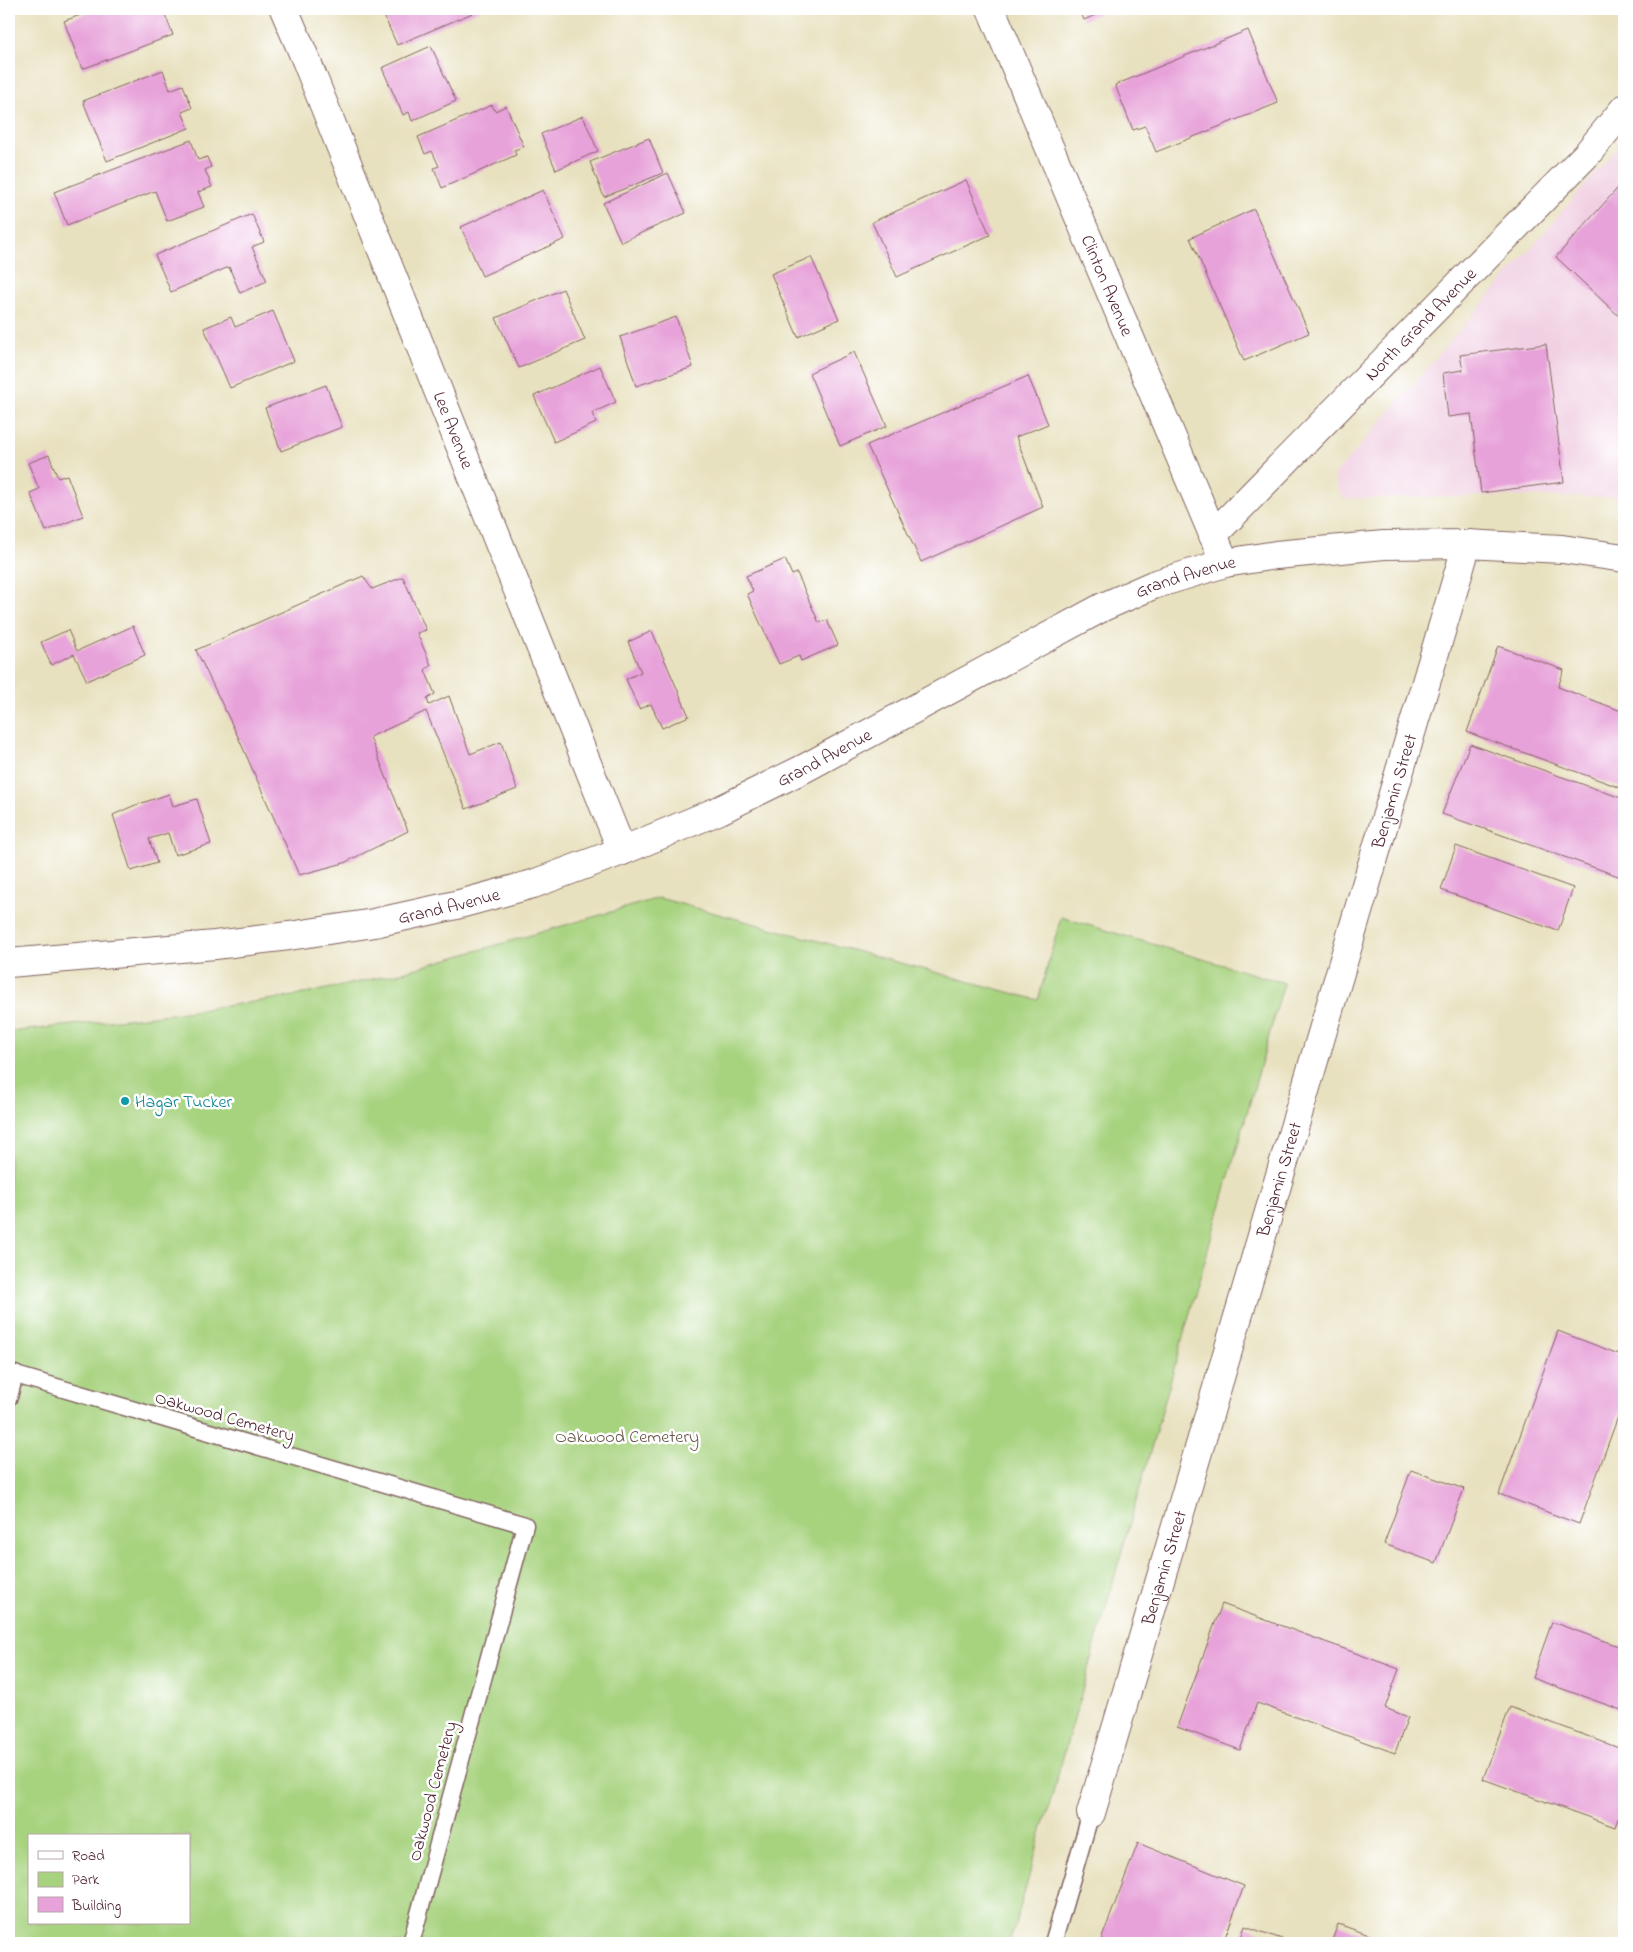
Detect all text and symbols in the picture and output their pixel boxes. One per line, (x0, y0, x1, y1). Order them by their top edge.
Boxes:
street label: Clinton Avenue (1073, 231, 1139, 342)
street label: North Grand Avenue (1360, 262, 1484, 388)
street label: Lee Avenue (425, 388, 479, 474)
street label: Grand Avenue (1132, 550, 1238, 606)
street label: Grand Avenue (773, 723, 878, 795)
street label: Benjamin Street (1366, 731, 1425, 853)
street label: Grand Avenue (396, 882, 504, 932)
place label: Hagar Tucker (135, 1090, 232, 1117)
marker: Hagar Tucker (119, 1095, 131, 1107)
street label: Benjamin Street (1251, 1119, 1310, 1241)
street label: Oakwood Cemetery (152, 1386, 297, 1450)
park label: Oakwood Cemetery (555, 1425, 699, 1451)
street label: Benjamin Street (1136, 1508, 1195, 1630)
street label: Oakwood Cemetery (403, 1719, 465, 1864)
legend (28, 1834, 190, 1924)
text: Road (72, 1845, 105, 1867)
text: Park (72, 1869, 100, 1891)
text: Building (71, 1895, 121, 1918)

